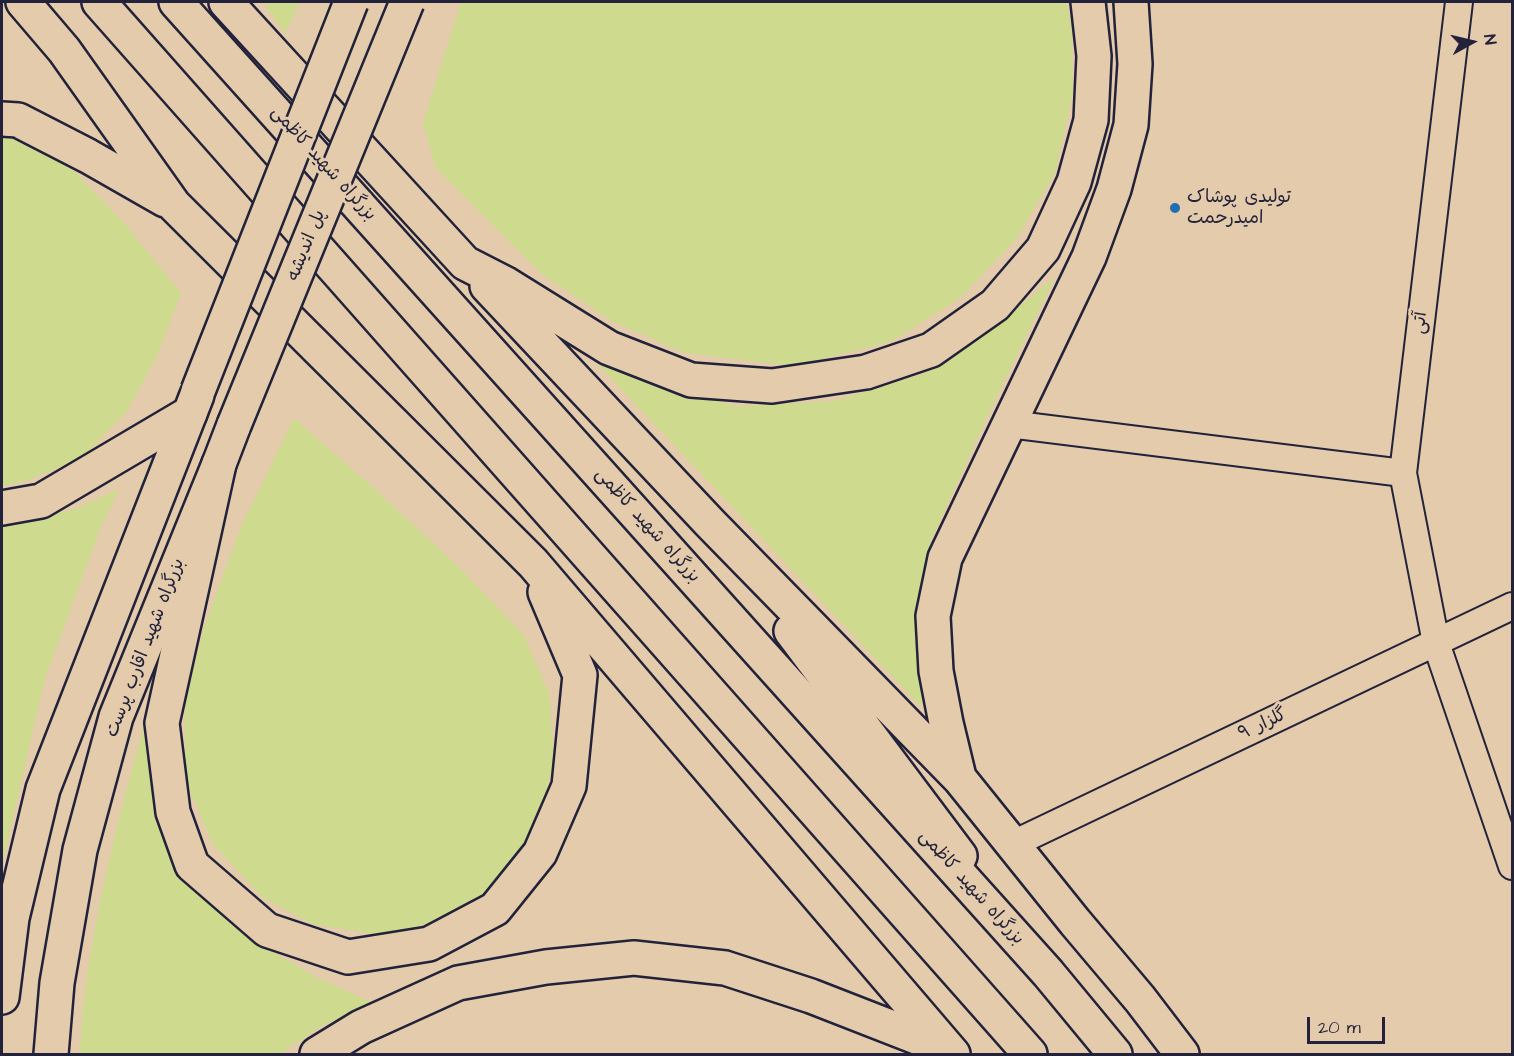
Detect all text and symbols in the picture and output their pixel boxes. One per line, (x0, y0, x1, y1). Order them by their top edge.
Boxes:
north arrow (1442, 12, 1502, 72)
text: N (1478, 33, 1501, 46)
street label: بزرگراه شهید کاظمی (266, 102, 380, 226)
place label: تولیدی پوشاک امیدرحمت (1187, 187, 1291, 230)
marker: تولیدی پوشاک امیدرحمت (1168, 201, 1182, 215)
street label: پل اندیشه (283, 207, 331, 285)
street label: آتی (1409, 311, 1433, 335)
street label: بزرگراه شهید کاظمی (590, 464, 704, 588)
street label: بزرگراه شهید اقارب پرست (102, 556, 190, 740)
street label: گلزار ۹ (1235, 704, 1291, 746)
street label: بزرگراه شهید کاظمی (914, 826, 1028, 950)
scale bar (1310, 1005, 1388, 1043)
text: 20 m (1318, 1015, 1361, 1040)

